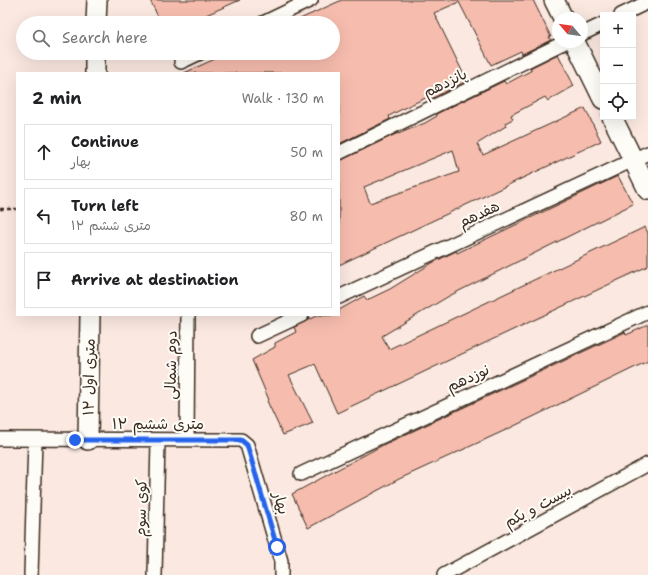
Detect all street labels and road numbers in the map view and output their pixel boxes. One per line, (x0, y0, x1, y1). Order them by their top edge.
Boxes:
street label: پانزدهم (420, 64, 471, 104)
street label: هفدهم (455, 196, 503, 233)
street label: دوم شمالی (160, 330, 184, 400)
street label: ۱۲ متری اول (78, 338, 100, 416)
street label: نوزدهم (443, 359, 493, 398)
street label: ۱۲ متری ششم (112, 414, 204, 436)
street label: کوی سوم (130, 479, 154, 537)
street label: بیست و یکم (501, 480, 576, 534)
street label: بهار (268, 488, 294, 517)

